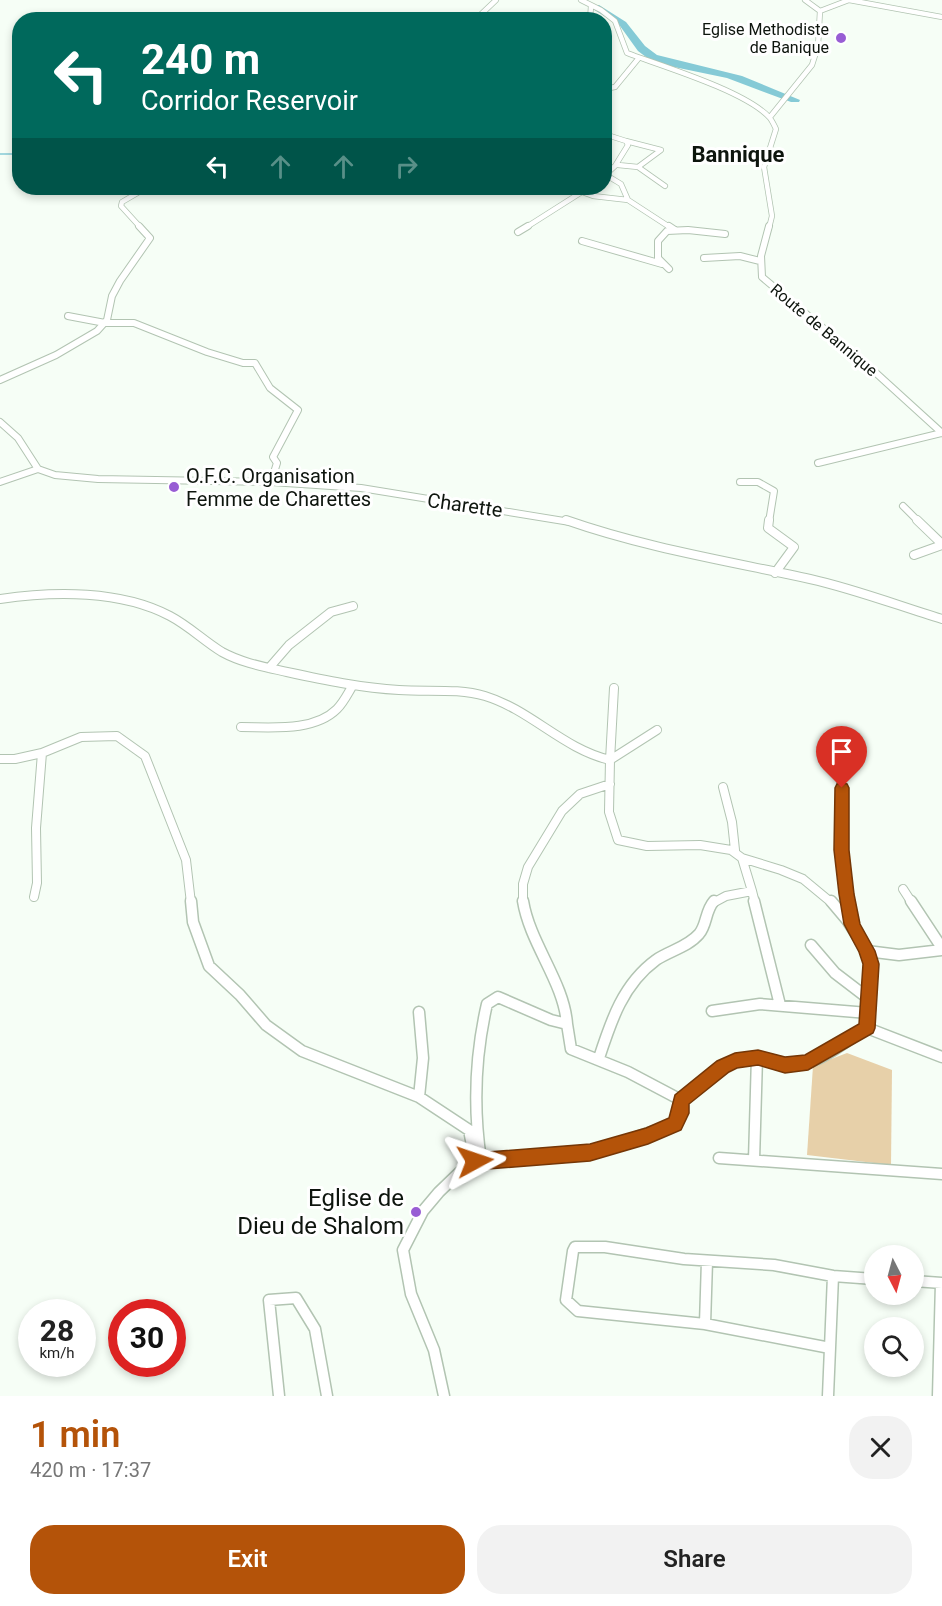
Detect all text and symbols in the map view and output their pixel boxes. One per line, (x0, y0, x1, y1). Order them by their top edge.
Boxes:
place label: Eglise Methodiste de Banique (702, 20, 829, 57)
marker: Eglise Methodiste de Banique (834, 31, 848, 45)
text: 240 m (141, 35, 260, 84)
icon: left (42, 36, 120, 114)
text: Corridor Reservoir (141, 85, 358, 117)
district label: Bannique (692, 142, 785, 167)
icon: left (201, 150, 234, 183)
icon: ahead (264, 150, 297, 183)
icon: ahead (327, 150, 360, 183)
icon: right (390, 150, 423, 183)
street label: Route de Bannique (767, 280, 881, 380)
place label: O.F.C. Organisation Femme de Charettes (186, 464, 371, 511)
marker: O.F.C. Organisation Femme de Charettes (167, 480, 181, 494)
street label: Charette (426, 488, 504, 522)
pin (816, 726, 867, 788)
icon: arrive (825, 735, 858, 768)
position arrow (443, 1129, 507, 1193)
place label: Eglise de Dieu de Shalom (237, 1184, 404, 1240)
marker: Eglise de Dieu de Shalom (409, 1205, 423, 1219)
north arrow (864, 1245, 924, 1305)
map controls (864, 1245, 924, 1377)
speed limit sign: 30 (108, 1299, 186, 1377)
text: 28 (40, 1313, 74, 1348)
button: search (864, 1317, 924, 1377)
text: km/h (39, 1344, 75, 1362)
text: 1 min (30, 1414, 120, 1456)
button: close (849, 1416, 912, 1479)
text: 420 m · 17:37 (30, 1458, 151, 1482)
button: Exit (30, 1525, 465, 1594)
button: Share (477, 1525, 912, 1594)

